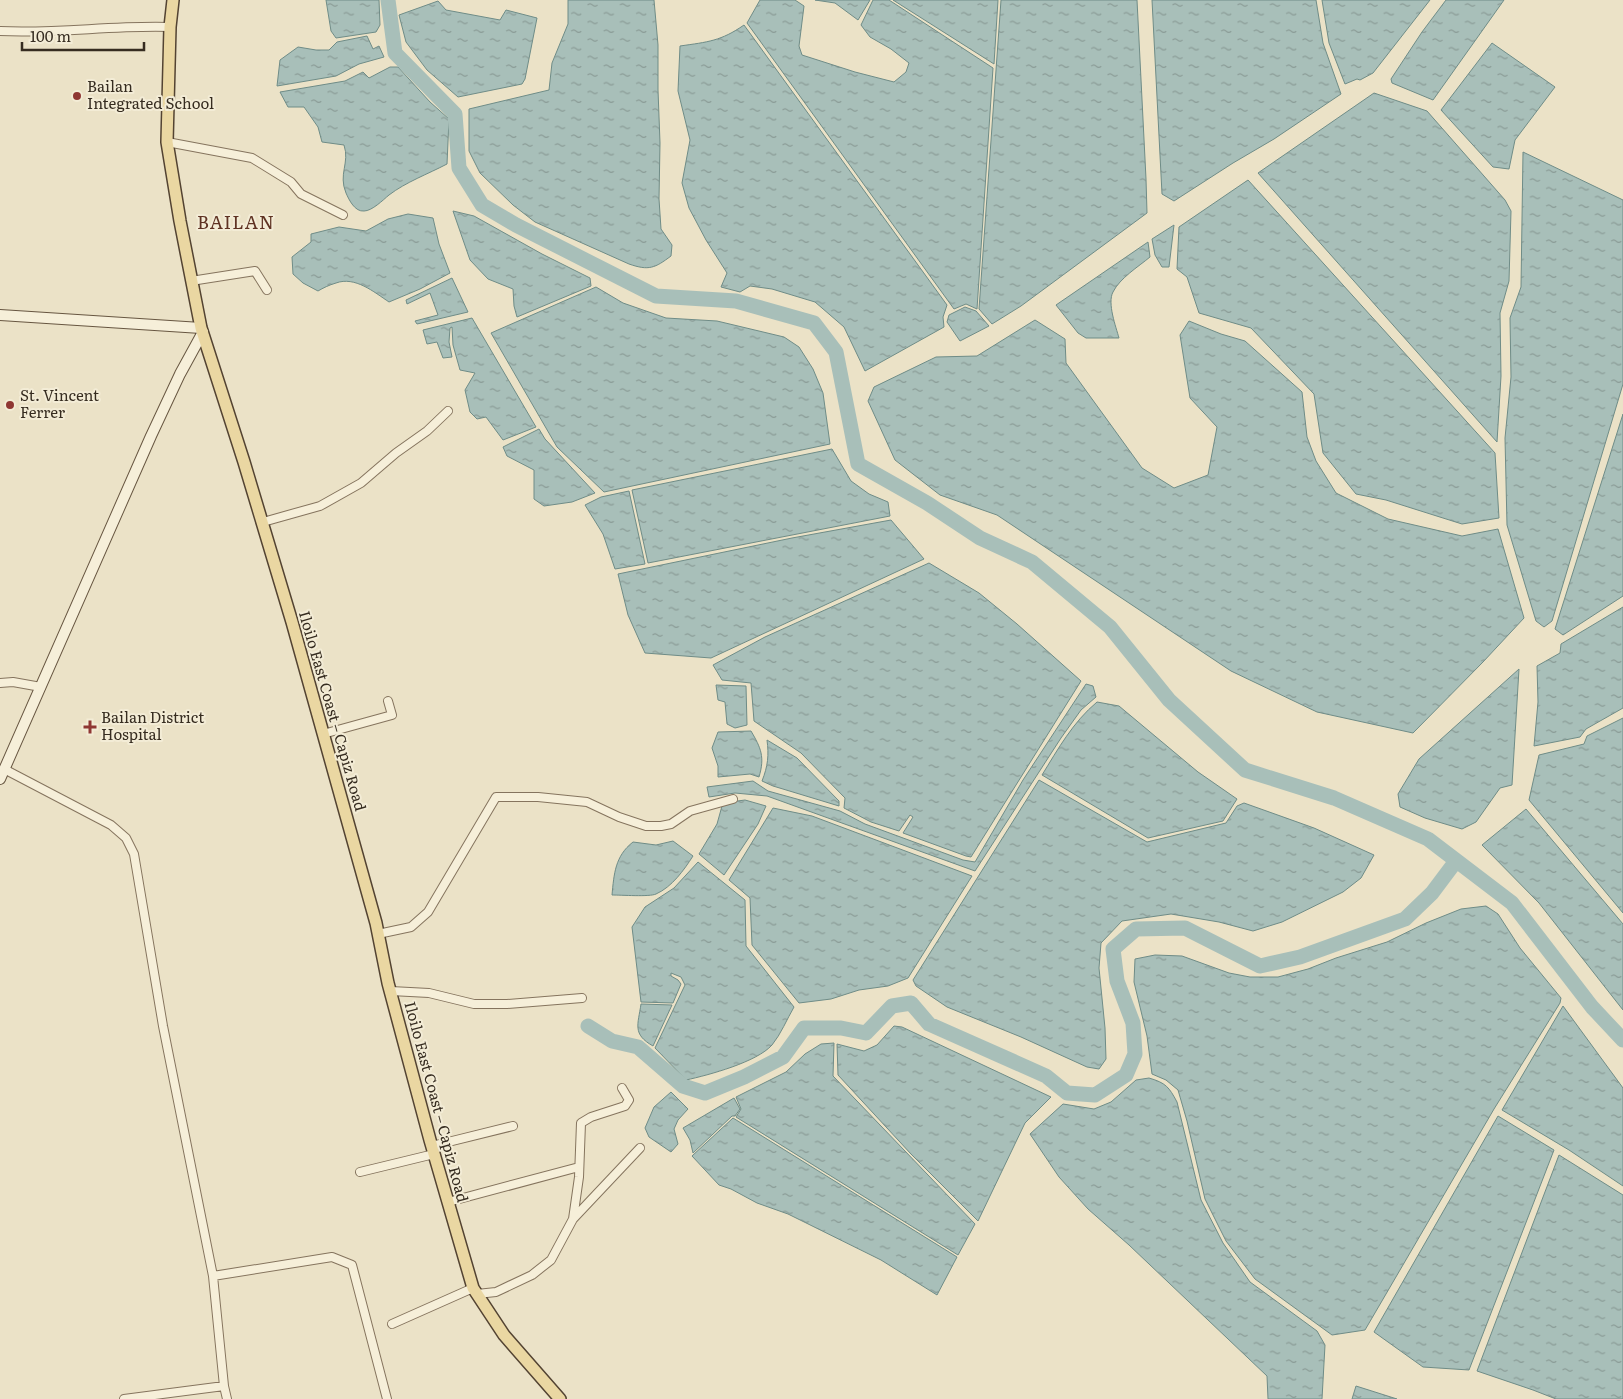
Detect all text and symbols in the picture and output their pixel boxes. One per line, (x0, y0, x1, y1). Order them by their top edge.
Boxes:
scale bar (22, 20, 145, 52)
text: 100 m (30, 24, 71, 47)
place label: Bailan Integrated School (87, 74, 214, 114)
marker: Bailan Integrated School (71, 90, 83, 102)
district label: BAILAN (197, 208, 275, 235)
place label: St. Vincent Ferrer (20, 383, 99, 423)
marker: St. Vincent Ferrer (4, 399, 16, 411)
street label: Iloilo East Coast – Capiz Road (294, 608, 373, 813)
place label: Bailan District Hospital (101, 705, 204, 745)
marker: Bailan District Hospital (83, 720, 97, 734)
street label: Iloilo East Coast – Capiz Road (400, 999, 475, 1205)

